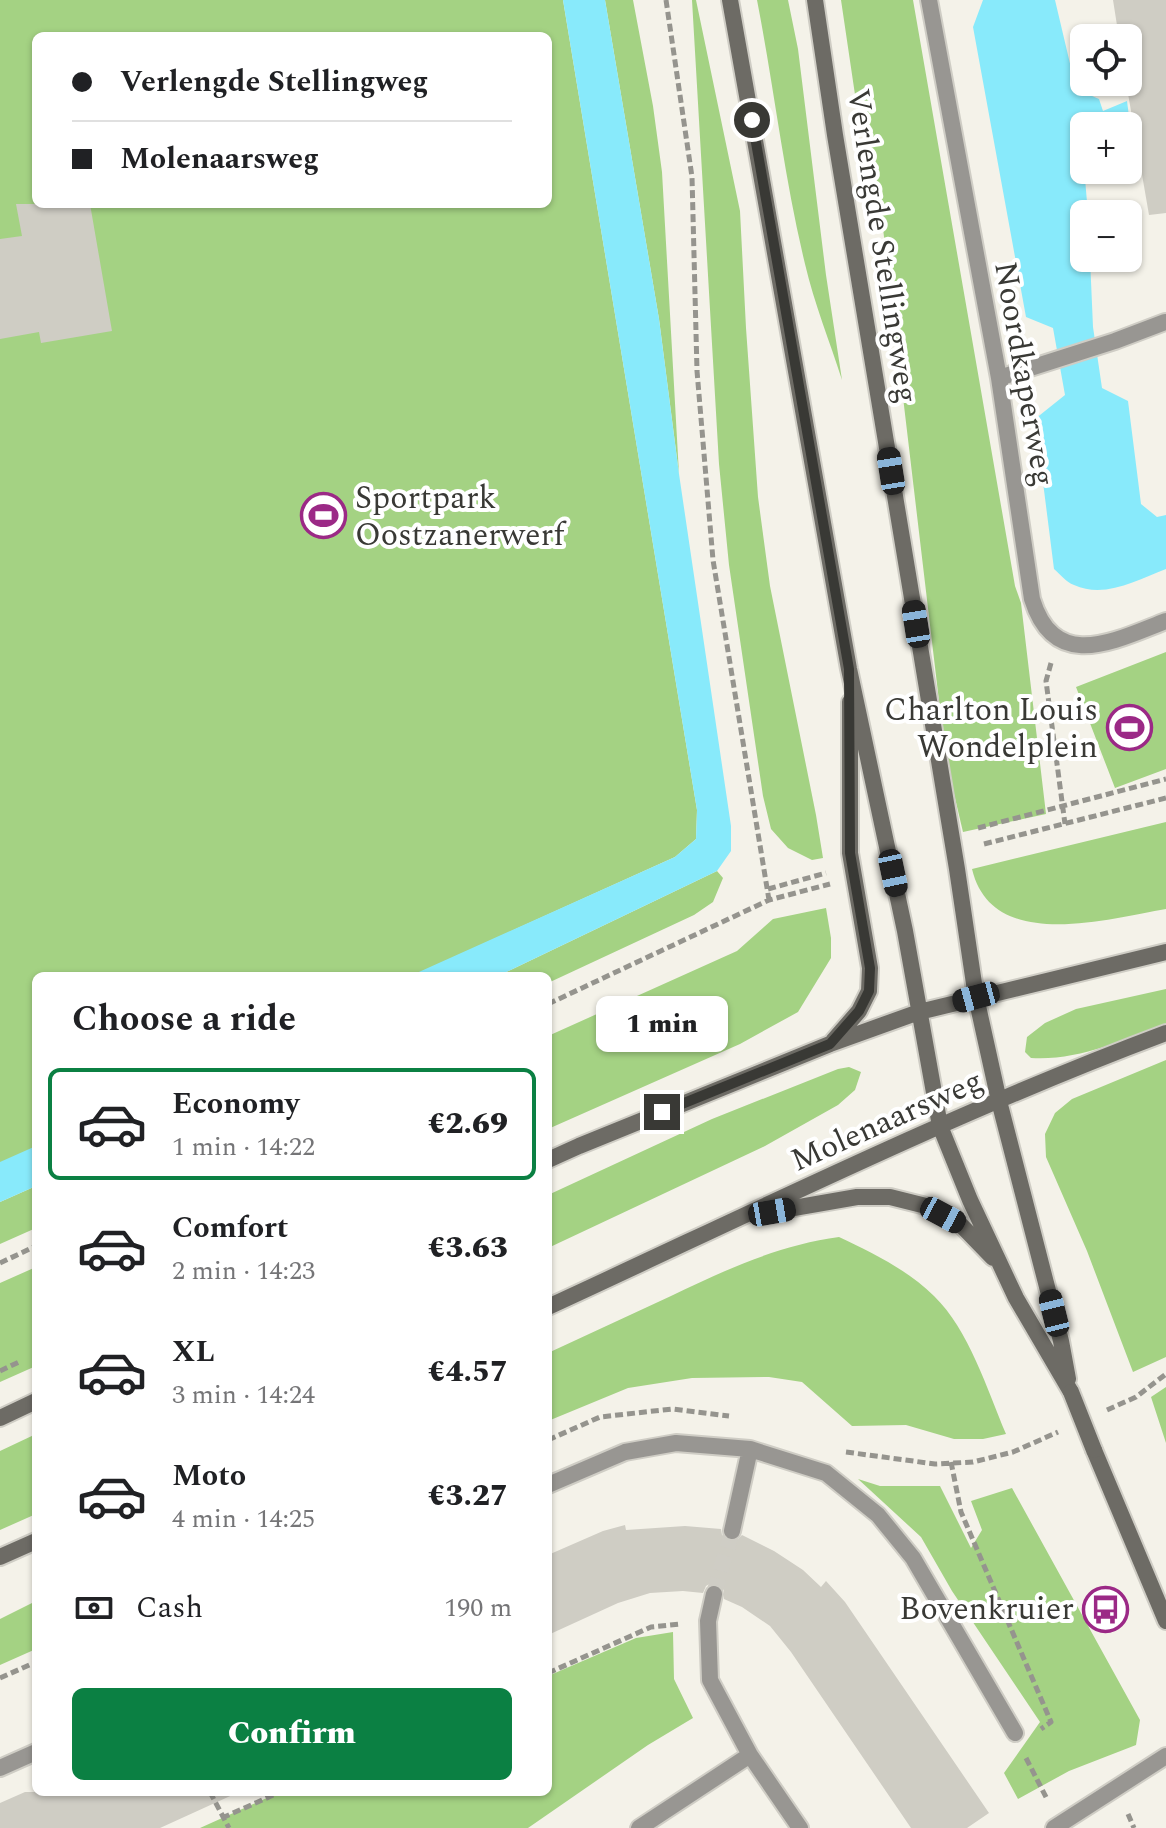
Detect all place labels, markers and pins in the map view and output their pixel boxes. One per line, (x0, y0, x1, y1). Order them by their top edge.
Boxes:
place label: Sportpark Oostzanerwerf (355, 474, 567, 560)
sports icon: Sportpark Oostzanerwerf (300, 492, 348, 540)
place label: Charlton Louis Wondelplein (884, 686, 1098, 772)
sports icon: Charlton Louis Wondelplein (1105, 704, 1153, 752)
place label: Bovenkruier (899, 1585, 1074, 1634)
bus stop icon: Bovenkruier (1081, 1585, 1129, 1633)

